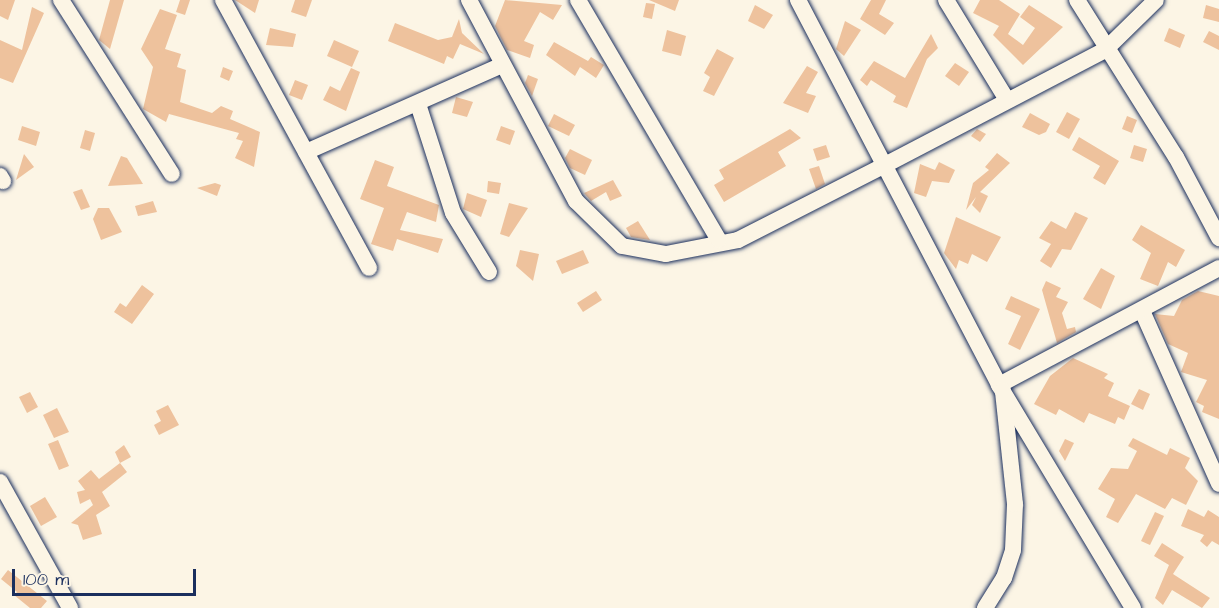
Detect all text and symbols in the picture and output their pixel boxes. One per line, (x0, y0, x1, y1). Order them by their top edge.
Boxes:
scale bar (15, 557, 200, 595)
text: 100 m (23, 567, 69, 592)

